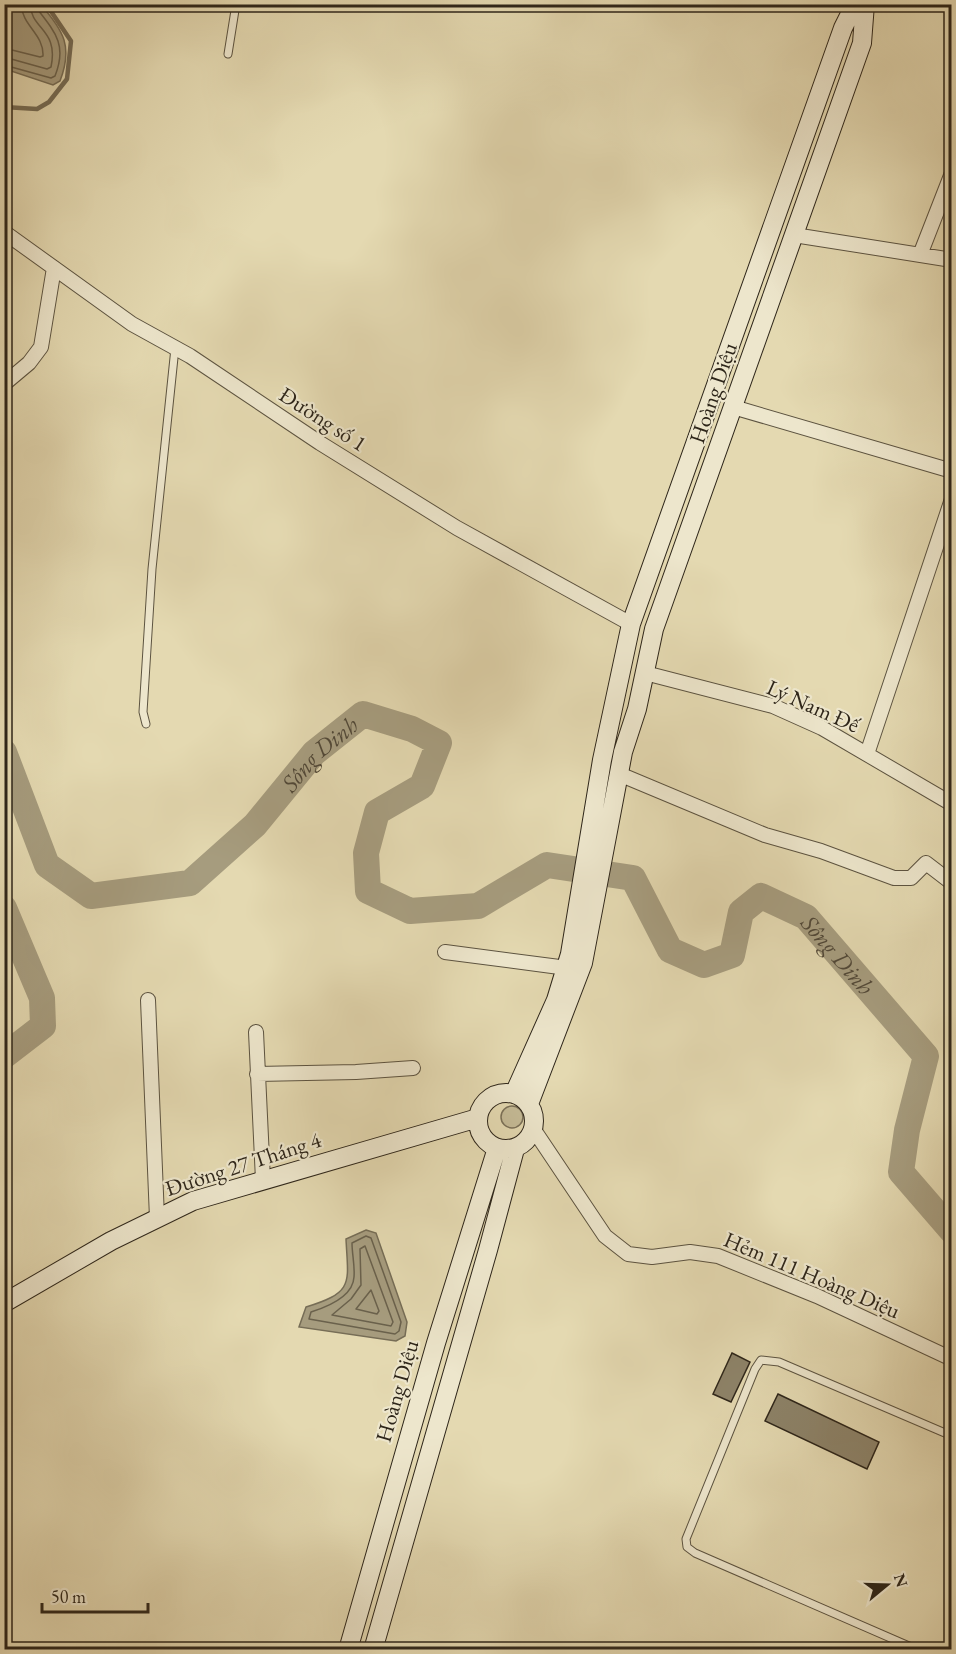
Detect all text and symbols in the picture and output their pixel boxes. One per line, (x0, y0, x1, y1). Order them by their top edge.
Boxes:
street label: Hoàng Diệu (682, 338, 744, 447)
street label: Đường số 1 (274, 380, 372, 458)
street label: Lý Nam Đế (762, 673, 865, 740)
water label: Sông Dinh (273, 709, 364, 798)
water label: Sông Dinh (794, 907, 882, 1001)
street label: Đường 27 Tháng 4 (161, 1125, 325, 1203)
street label: Hẻm 111 Hoàng Diệu (719, 1225, 905, 1325)
street label: Hoàng Diệu (369, 1336, 425, 1445)
north arrow (857, 1555, 917, 1615)
text: N (889, 1571, 913, 1590)
scale bar (42, 1576, 148, 1614)
text: 50 m (51, 1585, 86, 1608)

